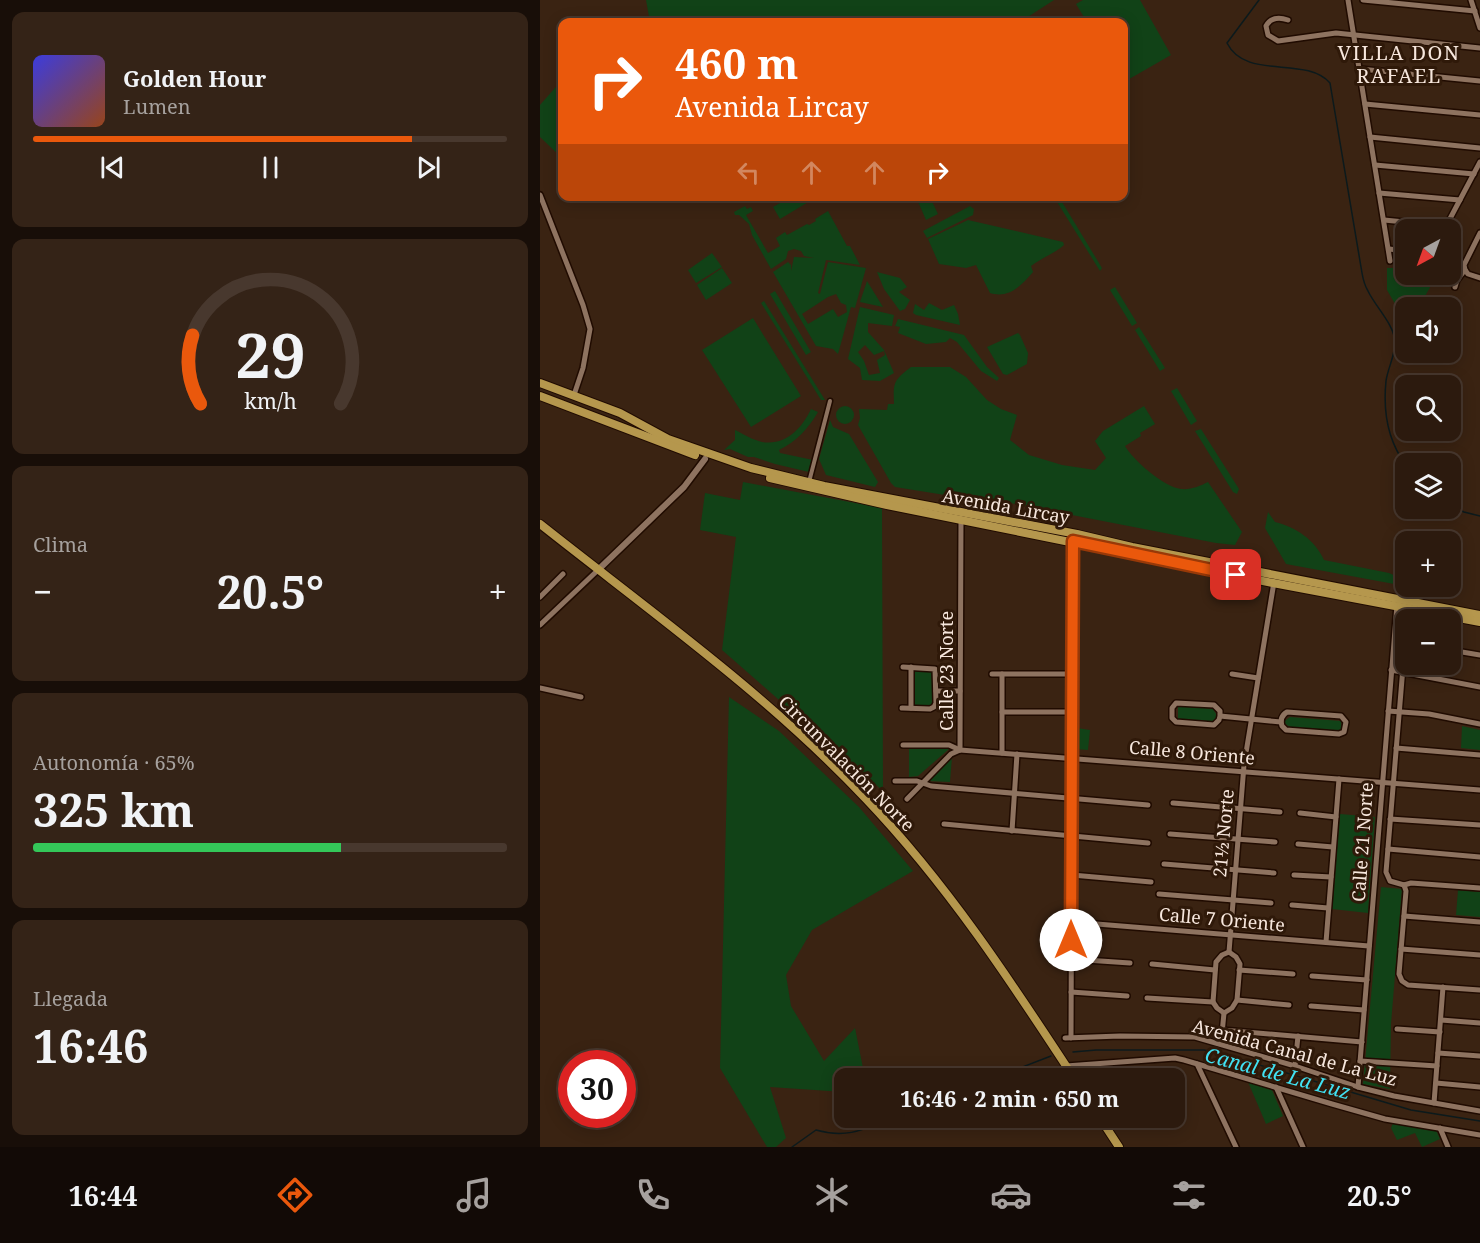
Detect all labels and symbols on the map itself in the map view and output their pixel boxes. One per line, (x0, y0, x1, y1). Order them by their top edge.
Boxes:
district label: VILLA DON RAFAEL (1337, 39, 1461, 89)
north arrow (1395, 219, 1461, 285)
street label: Avenida Lircay (940, 483, 1072, 529)
pin (1210, 549, 1261, 600)
street label: Calle 23 Norte (934, 611, 958, 731)
street label: Circunvalación Norte (774, 690, 920, 836)
street label: Calle 8 Oriente (1128, 735, 1256, 769)
street label: Calle 21 Norte (1346, 781, 1378, 903)
street label: 21½ Norte (1207, 788, 1239, 878)
street label: Calle 7 Oriente (1158, 902, 1286, 936)
position arrow (1039, 908, 1103, 972)
street label: Avenida Canal de La Luz (1190, 1014, 1400, 1090)
water label: Canal de La Luz (1203, 1042, 1353, 1104)
speed limit sign: 30 (558, 1050, 636, 1128)

